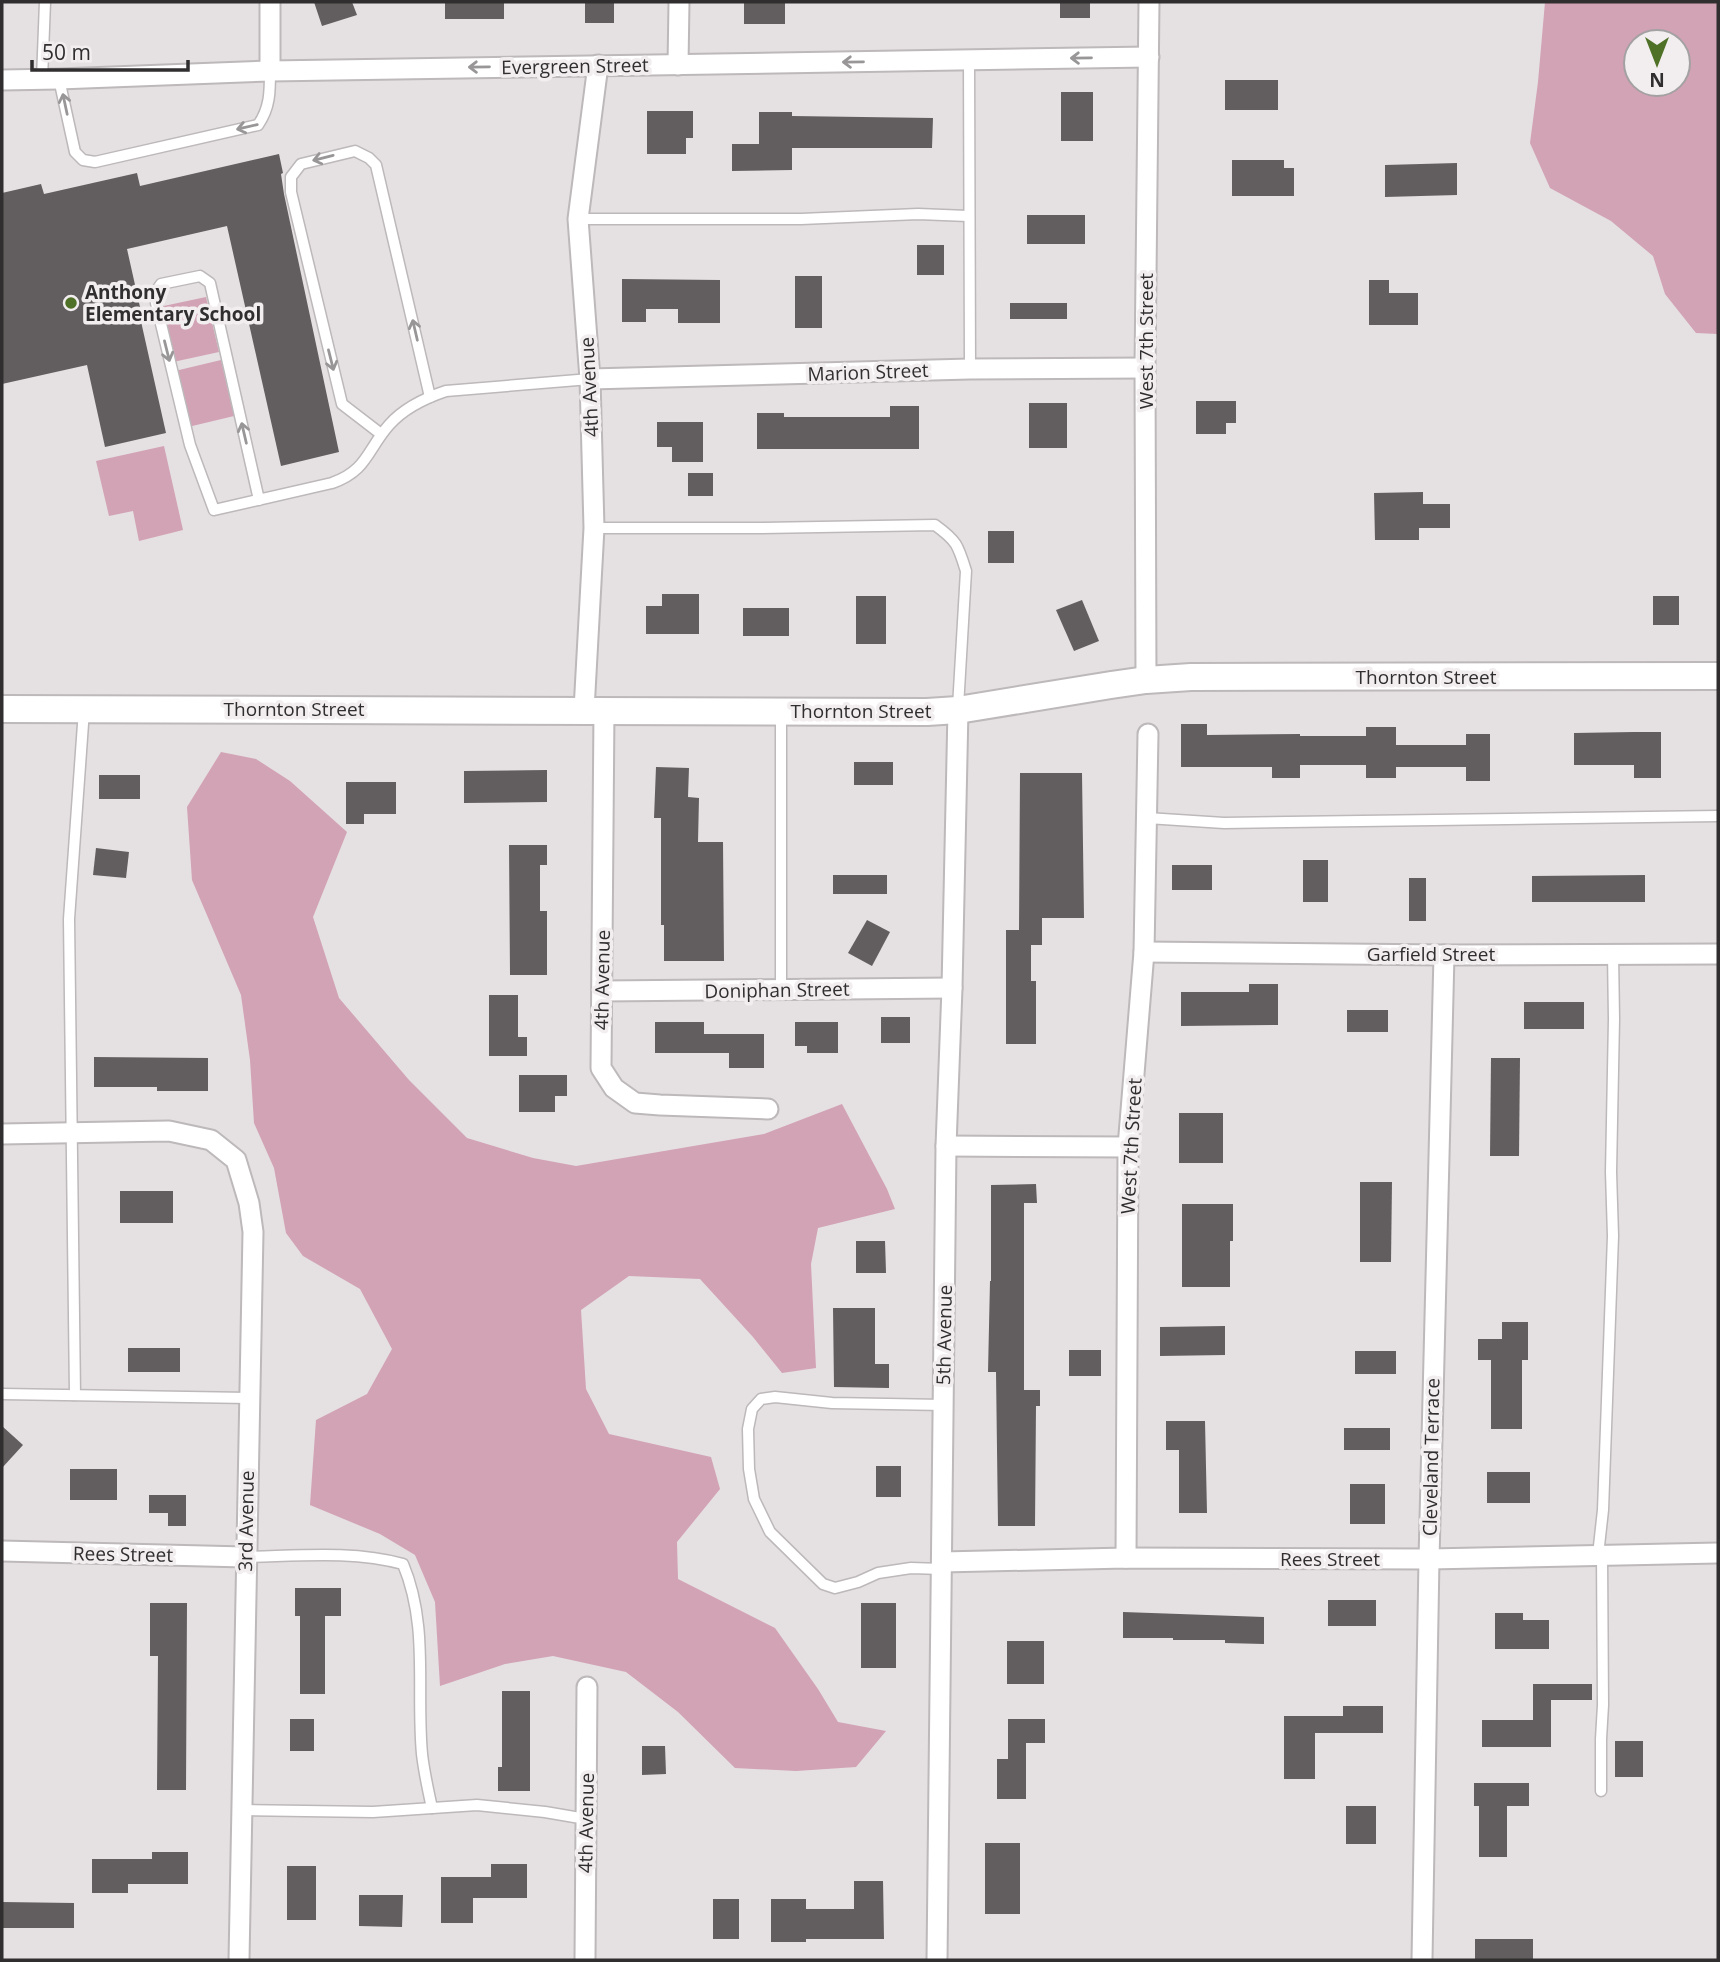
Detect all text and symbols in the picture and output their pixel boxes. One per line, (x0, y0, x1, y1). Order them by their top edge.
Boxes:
scale bar (32, 28, 187, 72)
north arrow (1622, 28, 1692, 98)
text: 50 m (42, 38, 91, 66)
street label: Evergreen Street (501, 52, 649, 80)
one-way arrow (1070, 52, 1093, 65)
one-way arrow (842, 55, 865, 69)
one-way arrow (468, 61, 491, 74)
text: N (1649, 67, 1665, 93)
one-way arrow (57, 93, 71, 116)
one-way arrow (236, 122, 258, 135)
one-way arrow (313, 152, 335, 165)
street label: West 7th Street (1133, 273, 1159, 409)
place label: Anthony Elementary School (85, 279, 261, 327)
marker: Anthony Elementary School (63, 295, 79, 311)
one-way arrow (407, 319, 421, 342)
street label: 4th Avenue (573, 336, 605, 438)
one-way arrow (161, 339, 175, 362)
one-way arrow (325, 348, 339, 371)
street label: Marion Street (807, 357, 929, 387)
one-way arrow (236, 422, 250, 445)
street label: Thornton Street (1356, 664, 1497, 690)
street label: Thornton Street (224, 696, 365, 722)
street label: Thornton Street (791, 698, 932, 724)
street label: 4th Avenue (588, 930, 616, 1030)
street label: Garfield Street (1367, 941, 1495, 967)
street label: Doniphan Street (704, 976, 850, 1004)
street label: West 7th Street (1114, 1077, 1148, 1215)
street label: 5th Avenue (930, 1285, 958, 1385)
street label: Cleveland Terrace (1417, 1378, 1445, 1536)
street label: 3rd Avenue (232, 1470, 260, 1572)
street label: Rees Street (73, 1540, 174, 1568)
street label: Rees Street (1280, 1546, 1380, 1572)
street label: 4th Avenue (572, 1773, 600, 1873)

